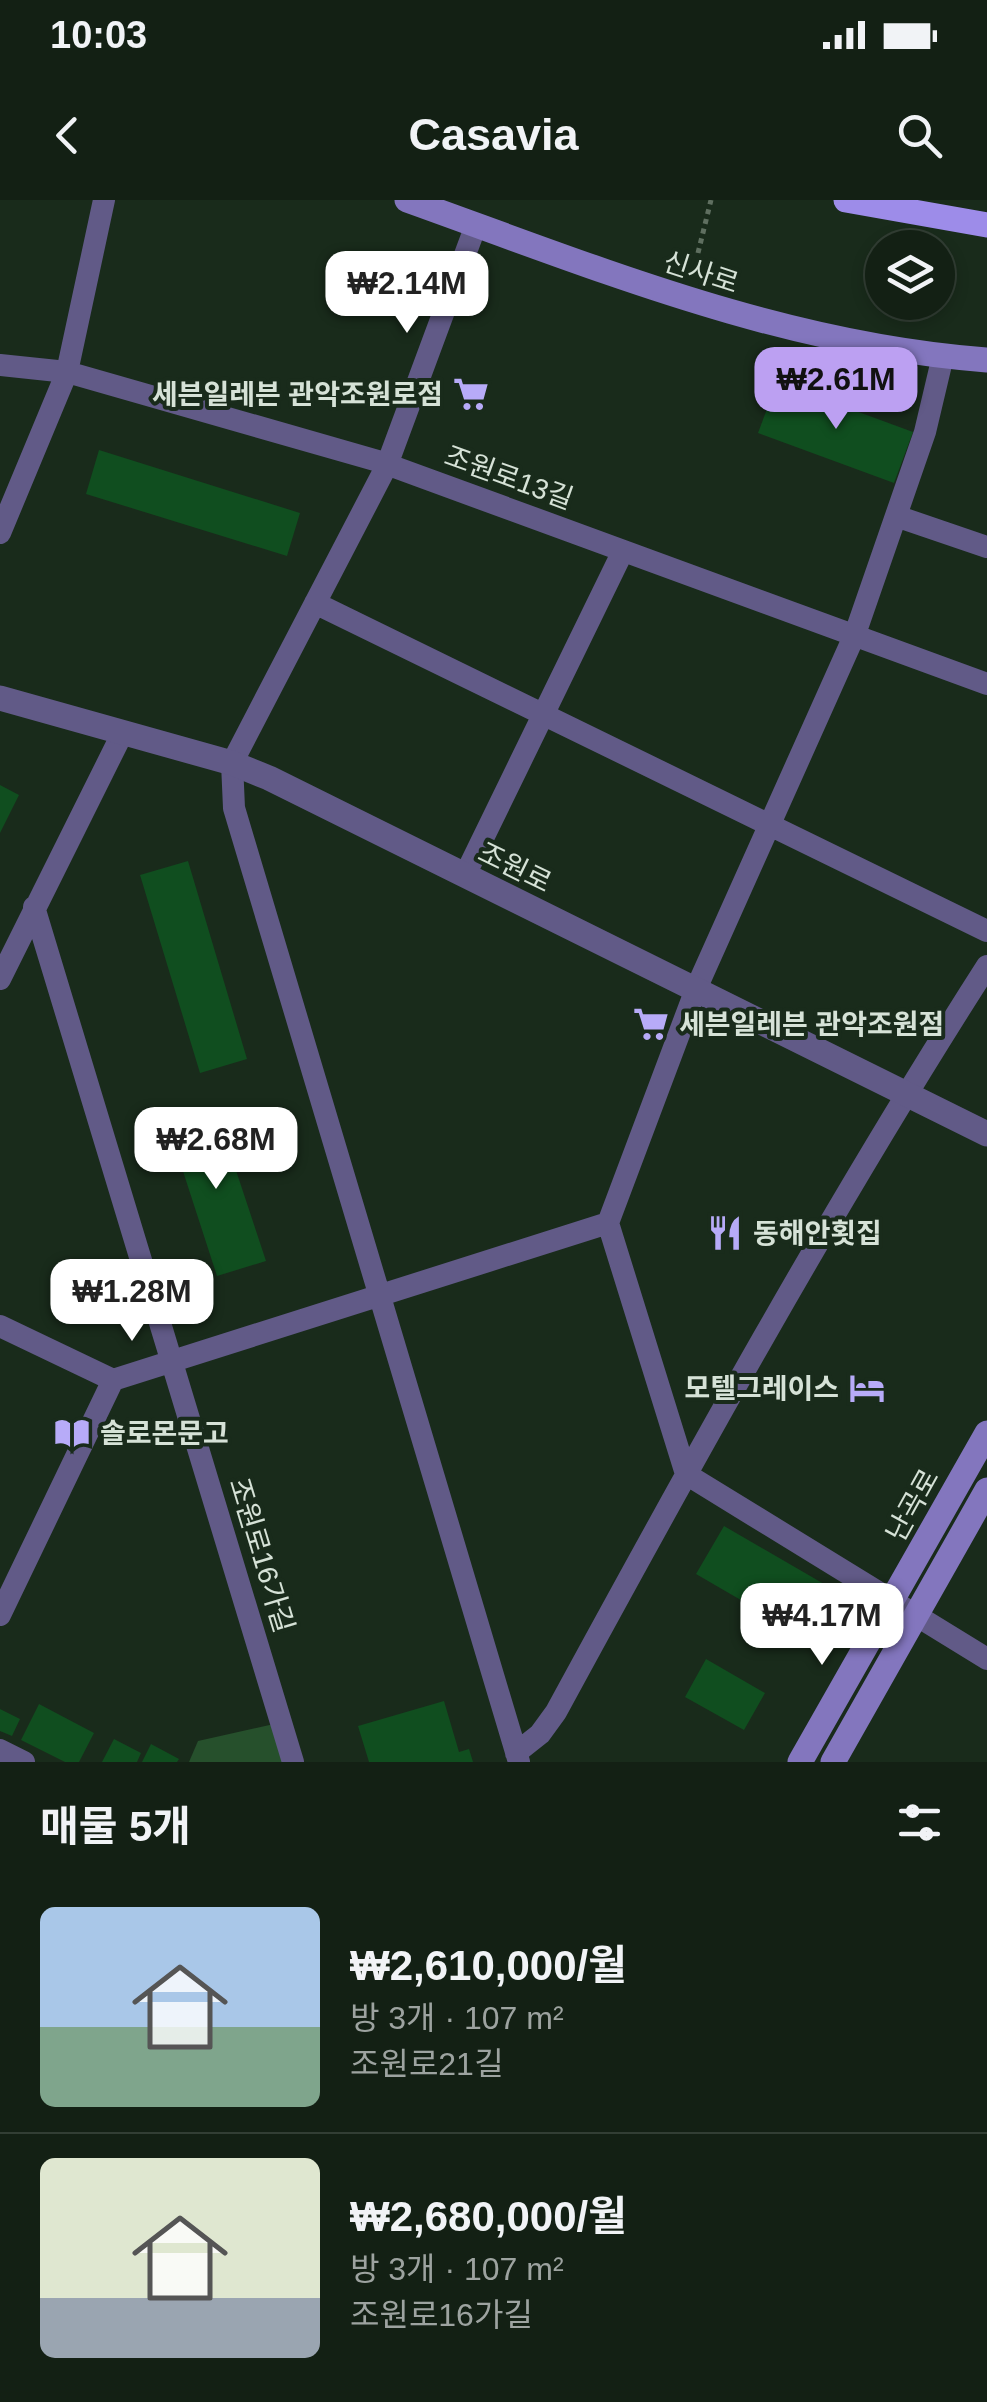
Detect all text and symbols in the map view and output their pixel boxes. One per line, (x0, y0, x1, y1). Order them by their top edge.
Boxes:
text: 10:03 (50, 14, 147, 56)
icon: back (40, 108, 95, 163)
icon: search (892, 108, 947, 163)
text: Casavia (408, 109, 579, 160)
map controls (865, 230, 955, 320)
button: layers (865, 230, 955, 320)
street label: 신사로 (659, 246, 742, 299)
pin: ₩2.14M (326, 251, 488, 336)
text: ₩2.14M (347, 265, 467, 301)
pin: ₩2.61M (755, 347, 917, 432)
text: ₩2.61M (776, 361, 896, 397)
supermarket icon: 세븐일레븐 관악조원로점 (452, 375, 490, 413)
place label: 세븐일레븐 관악조원로점 (152, 379, 443, 410)
street label: 조원로13길 (440, 440, 577, 515)
street label: 조원로 (473, 837, 556, 898)
supermarket icon: 세븐일레븐 관악조원점 (632, 1005, 670, 1043)
place label: 세븐일레븐 관악조원점 (679, 1009, 944, 1040)
pin: ₩2.68M (135, 1107, 297, 1192)
text: ₩2.68M (156, 1121, 276, 1157)
restaurant icon: 동해안횟집 (706, 1214, 744, 1252)
place label: 동해안횟집 (753, 1218, 882, 1249)
pin: ₩1.28M (51, 1259, 213, 1344)
text: ₩1.28M (72, 1273, 192, 1309)
hotel icon: 모텔그레이스 (848, 1369, 886, 1407)
place label: 모텔그레이스 (684, 1373, 839, 1404)
library icon: 솔로몬문고 (53, 1414, 91, 1452)
place label: 솔로몬문고 (100, 1418, 229, 1449)
street label: 난곡로 (880, 1464, 945, 1547)
street label: 조원로16가길 (223, 1474, 300, 1636)
pin: ₩4.17M (741, 1583, 903, 1668)
text: ₩4.17M (762, 1597, 882, 1633)
icon: filters (892, 1795, 947, 1850)
text: 매물 5개 (40, 1803, 191, 1850)
text: ₩2,610,000/월 (350, 1942, 627, 1989)
icon: home (120, 1947, 240, 2067)
text: 방 3개 · 107 m² (350, 2000, 564, 2036)
text: 조원로21길 (350, 2046, 503, 2082)
text: ₩2,680,000/월 (350, 2193, 627, 2240)
icon: home (120, 2198, 240, 2318)
text: 방 3개 · 107 m² (350, 2251, 564, 2287)
text: 조원로16가길 (350, 2297, 533, 2333)

